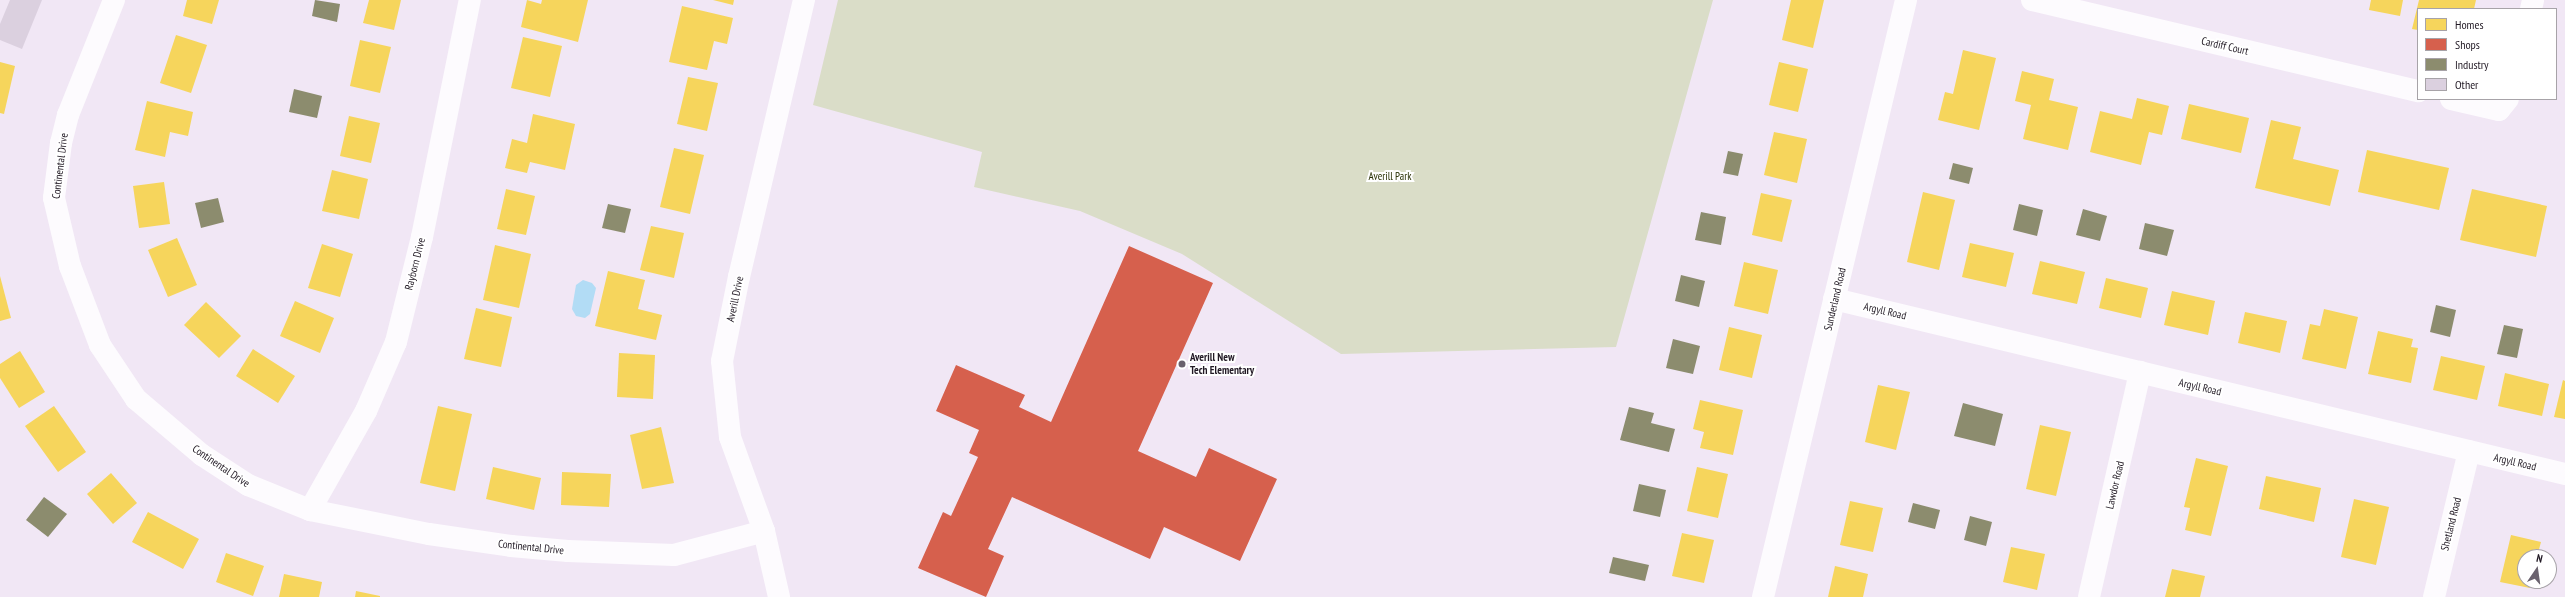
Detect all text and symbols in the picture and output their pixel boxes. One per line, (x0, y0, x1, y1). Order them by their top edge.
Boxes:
legend (2417, 8, 2557, 100)
text: Homes (2455, 17, 2483, 32)
street label: Cardiff Court (2200, 34, 2250, 58)
text: Shops (2455, 37, 2480, 52)
text: Industry (2455, 57, 2489, 72)
text: Other (2455, 77, 2478, 92)
street label: Continental Drive (49, 132, 71, 200)
park label: Averill Park (1369, 169, 1411, 183)
street label: Rayborn Drive (402, 236, 428, 292)
street label: Sunderland Road (1821, 266, 1849, 332)
street label: Averill Drive (724, 275, 746, 323)
street label: Argyll Road (1862, 300, 1908, 322)
place label: Averill New Tech Elementary (1190, 351, 1254, 377)
marker: Averill New Tech Elementary (1177, 359, 1187, 369)
street label: Argyll Road (2177, 376, 2223, 398)
street label: Continental Drive (190, 442, 252, 490)
street label: Argyll Road (2492, 451, 2538, 473)
street label: Lawdor Road (2103, 460, 2127, 510)
street label: Shetland Road (2438, 496, 2464, 552)
street label: Continental Drive (497, 537, 565, 557)
north arrow (2517, 549, 2557, 589)
text: N (2535, 551, 2544, 566)

